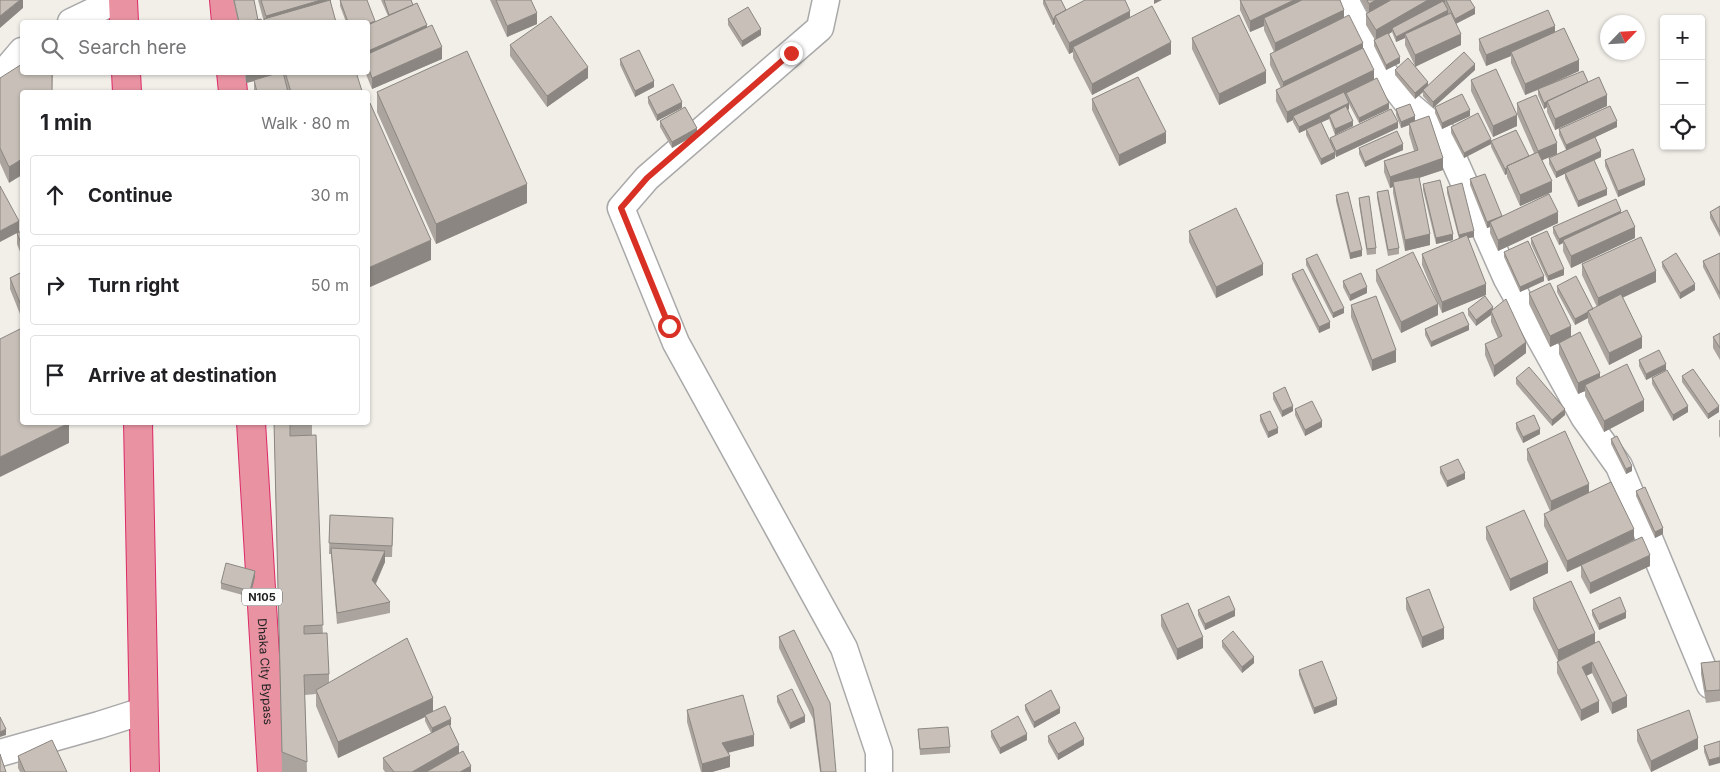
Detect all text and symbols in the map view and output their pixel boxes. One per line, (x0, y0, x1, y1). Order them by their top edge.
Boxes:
north arrow (1600, 15, 1645, 60)
map controls (1660, 15, 1705, 150)
button: + (1660, 15, 1705, 60)
search box (20, 20, 370, 75)
icon: search (38, 34, 66, 62)
text: Search here (78, 36, 187, 59)
route end (780, 42, 803, 65)
button: − (1660, 60, 1705, 105)
button: locate (1660, 105, 1705, 150)
text: 1 min (40, 110, 92, 135)
text: Walk · 80 m (261, 113, 350, 133)
icon: ahead (41, 181, 69, 209)
text: Continue (88, 184, 173, 207)
text: 30 m (311, 185, 349, 205)
icon: right (41, 271, 69, 299)
text: Turn right (88, 274, 179, 297)
text: 50 m (311, 275, 349, 295)
route start (658, 315, 681, 338)
icon: arrive (41, 361, 69, 389)
text: Arrive at destination (88, 364, 277, 387)
road number: N105 (242, 588, 282, 606)
street label: Dhaka City Bypass (255, 618, 277, 725)

